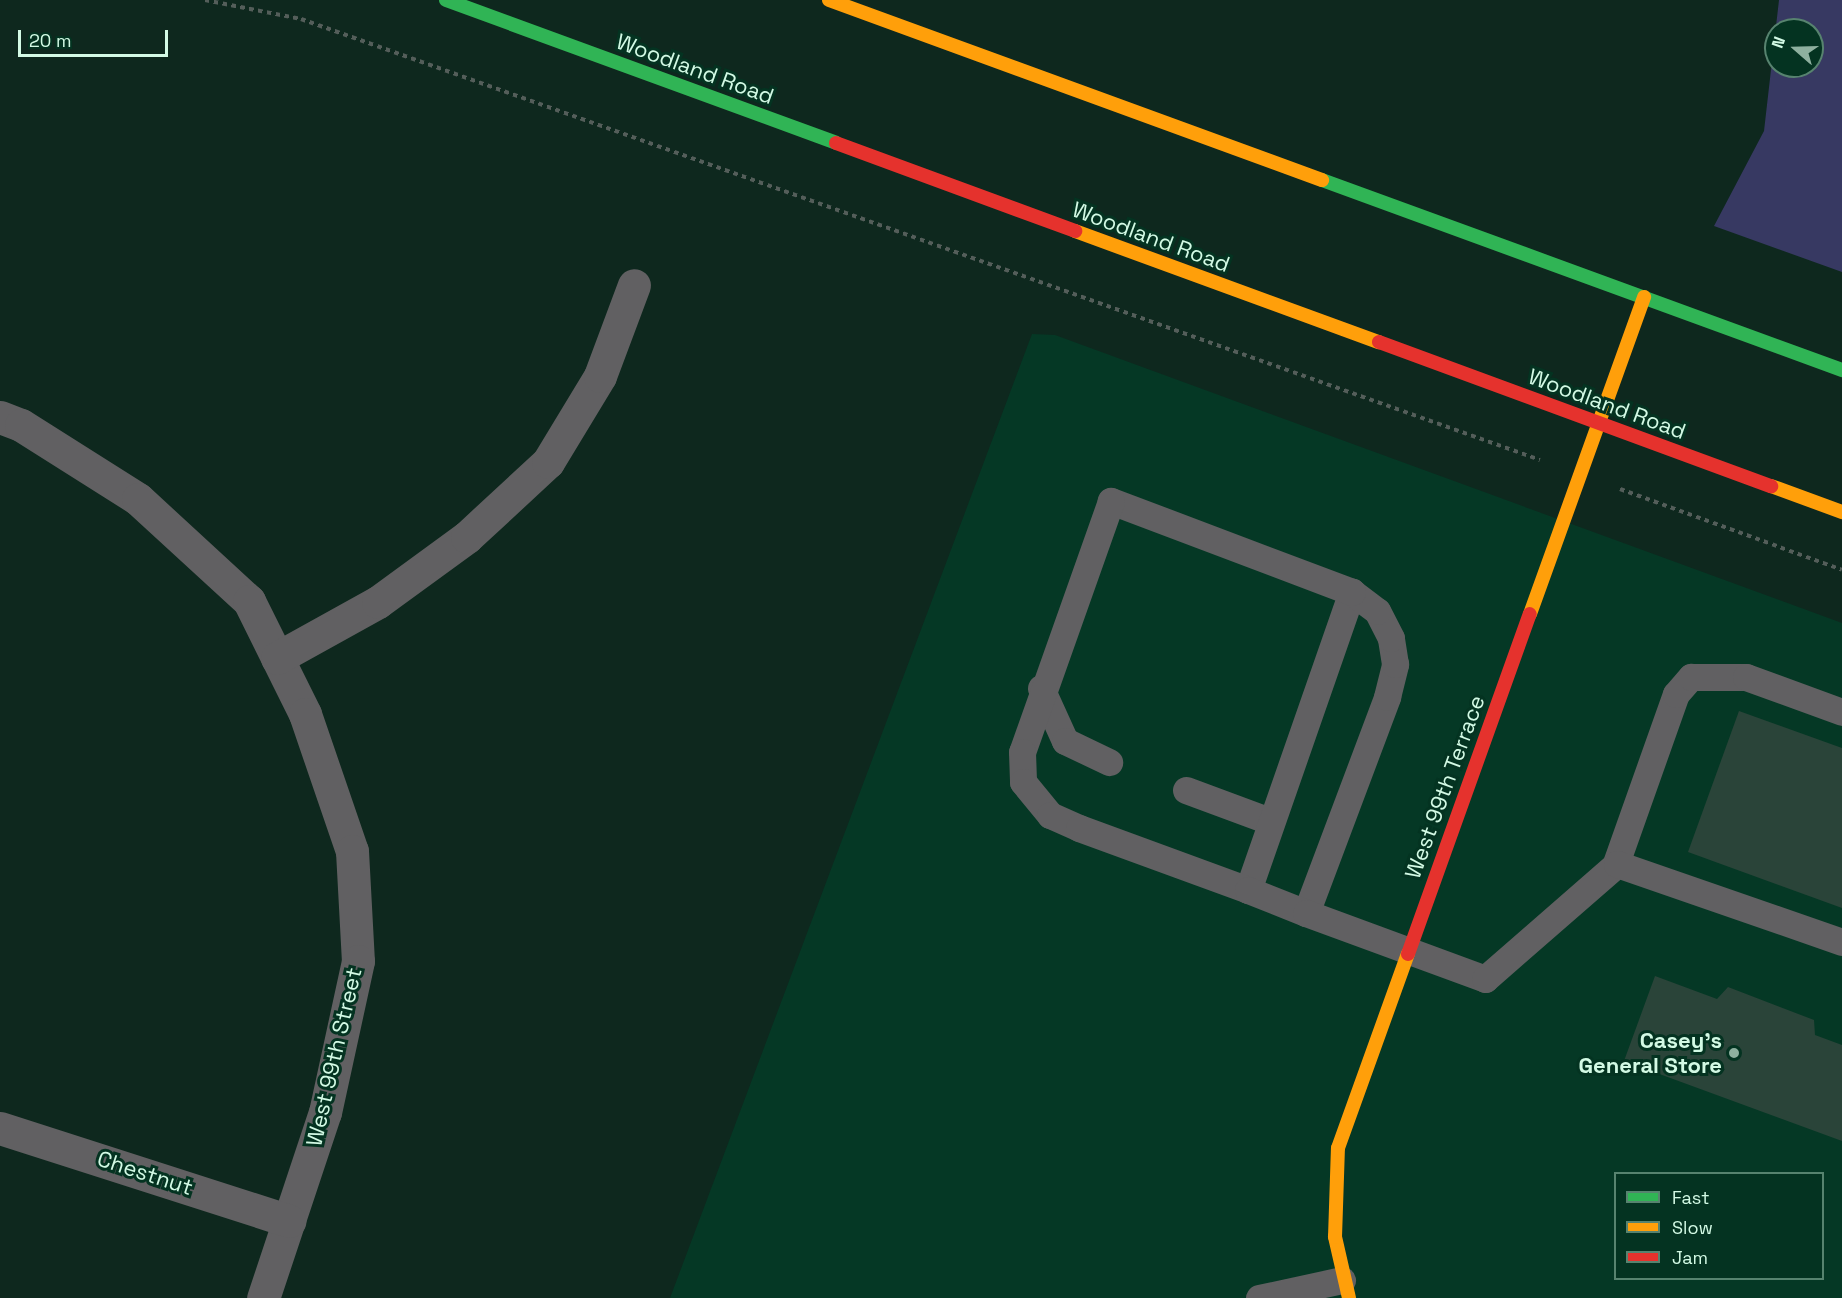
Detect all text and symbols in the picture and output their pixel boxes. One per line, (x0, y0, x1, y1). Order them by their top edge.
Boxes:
scale bar (21, 18, 171, 56)
north arrow (1764, 18, 1824, 78)
street label: Woodland Road (613, 28, 777, 110)
text: 20 m (29, 29, 72, 52)
text: N (1767, 34, 1790, 51)
street label: Woodland Road (1069, 196, 1233, 278)
street label: Woodland Road (1525, 363, 1689, 445)
street label: West 99th Terrace (1399, 691, 1491, 883)
street label: West 99th Street (301, 965, 367, 1149)
place label: Casey's General Store (1578, 1027, 1722, 1078)
marker: Casey's General Store (1727, 1046, 1741, 1060)
street label: Chestnut (94, 1145, 196, 1201)
legend (1614, 1172, 1824, 1280)
text: Fast (1672, 1186, 1709, 1209)
text: Slow (1672, 1216, 1713, 1239)
text: Jam (1672, 1246, 1708, 1269)

